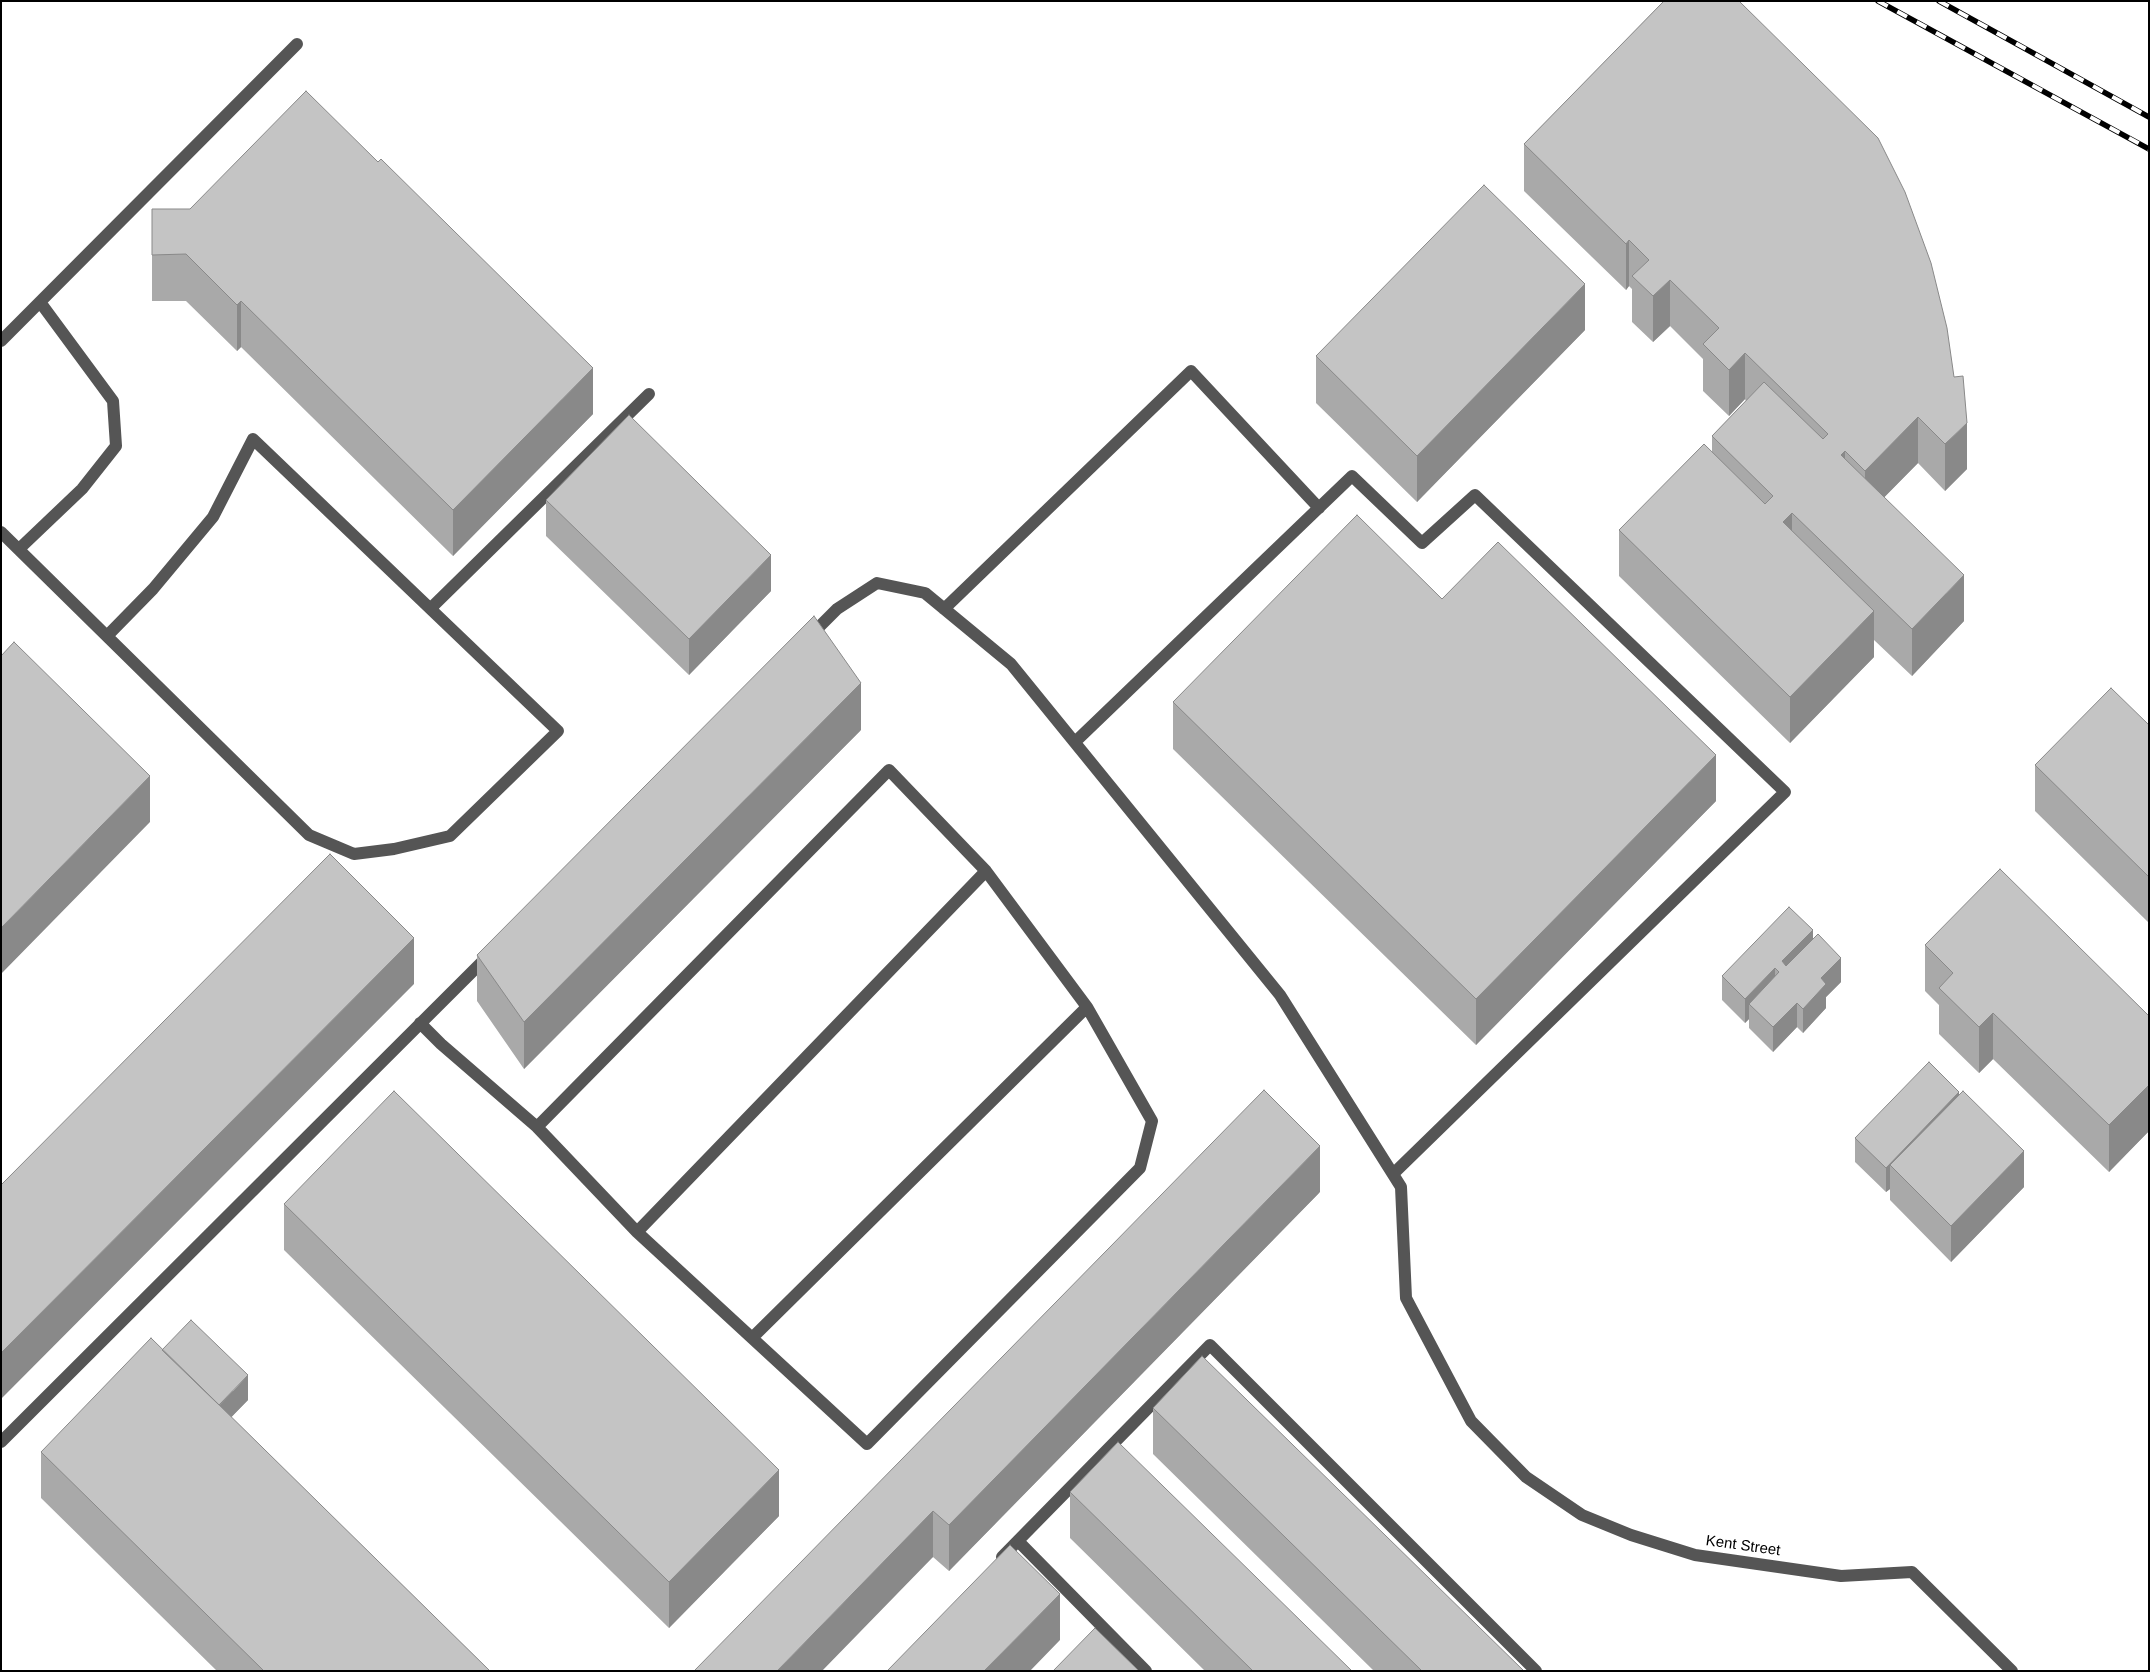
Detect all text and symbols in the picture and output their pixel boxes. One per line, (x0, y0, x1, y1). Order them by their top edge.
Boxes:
street label: Kent Street (1705, 1532, 1781, 1560)

